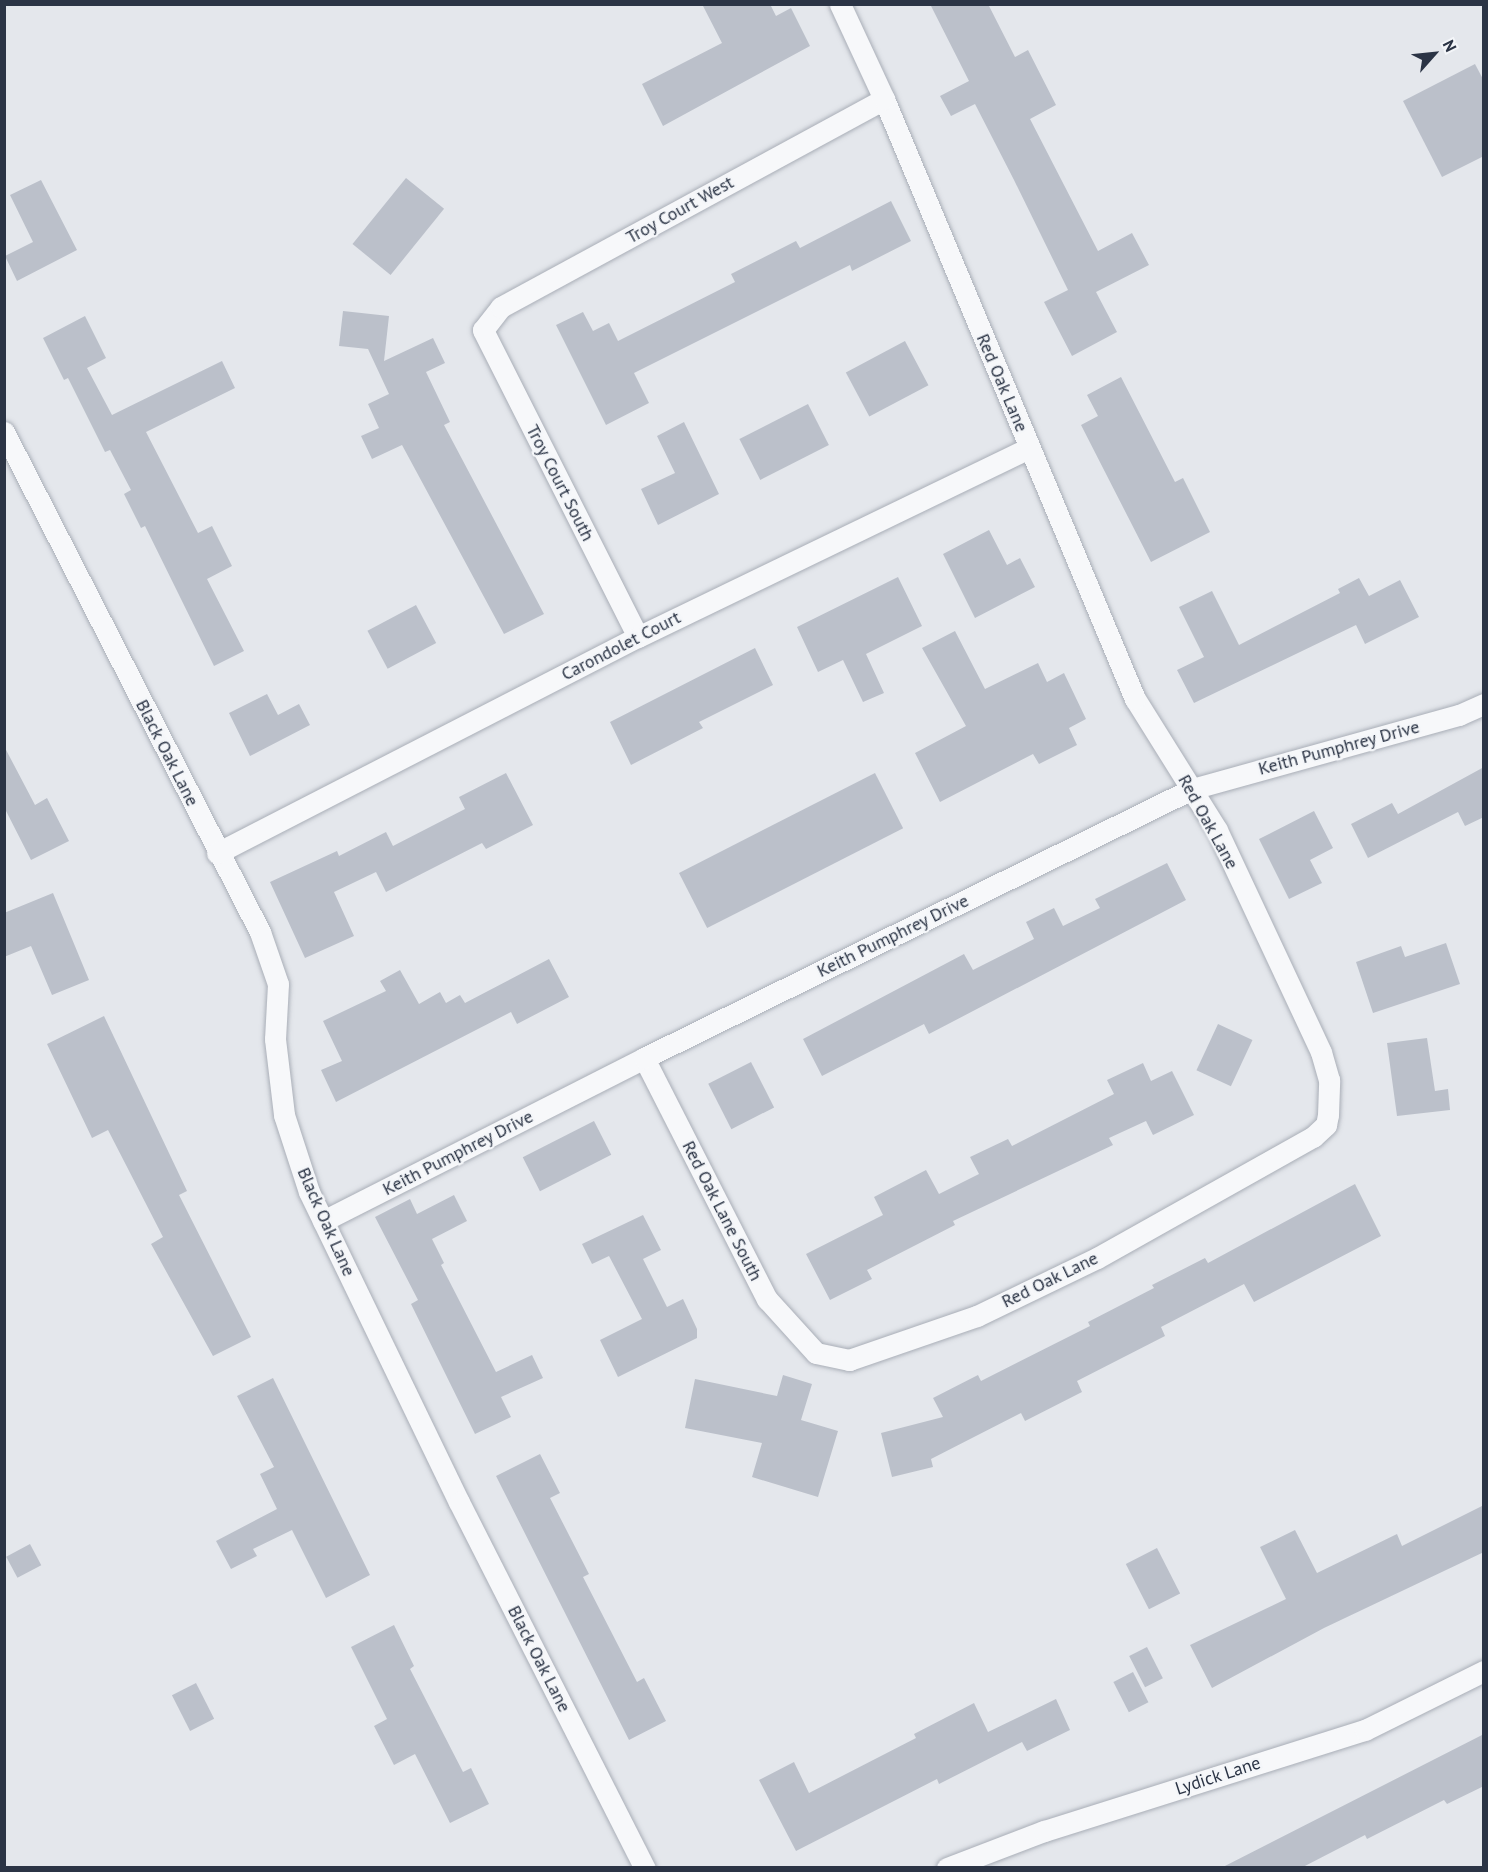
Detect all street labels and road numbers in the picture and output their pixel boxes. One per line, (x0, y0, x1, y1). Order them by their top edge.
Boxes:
street label: Troy Court West (622, 171, 738, 249)
street label: Red Oak Lane (972, 330, 1032, 436)
street label: Troy Court South (521, 421, 599, 545)
street label: Carondolet Court (558, 607, 684, 685)
street label: Black Oak Lane (131, 696, 203, 810)
street label: Keith Pumphrey Drive (1256, 716, 1422, 780)
street label: Red Oak Lane (1173, 771, 1243, 873)
street label: Keith Pumphrey Drive (813, 890, 973, 982)
street label: Keith Pumphrey Drive (379, 1106, 537, 1200)
street label: Red Oak Lane South (677, 1137, 767, 1285)
street label: Black Oak Lane (292, 1164, 360, 1280)
street label: Red Oak Lane (998, 1247, 1102, 1313)
street label: Black Oak Lane (503, 1602, 575, 1716)
street label: Lydick Lane (1172, 1752, 1264, 1800)

